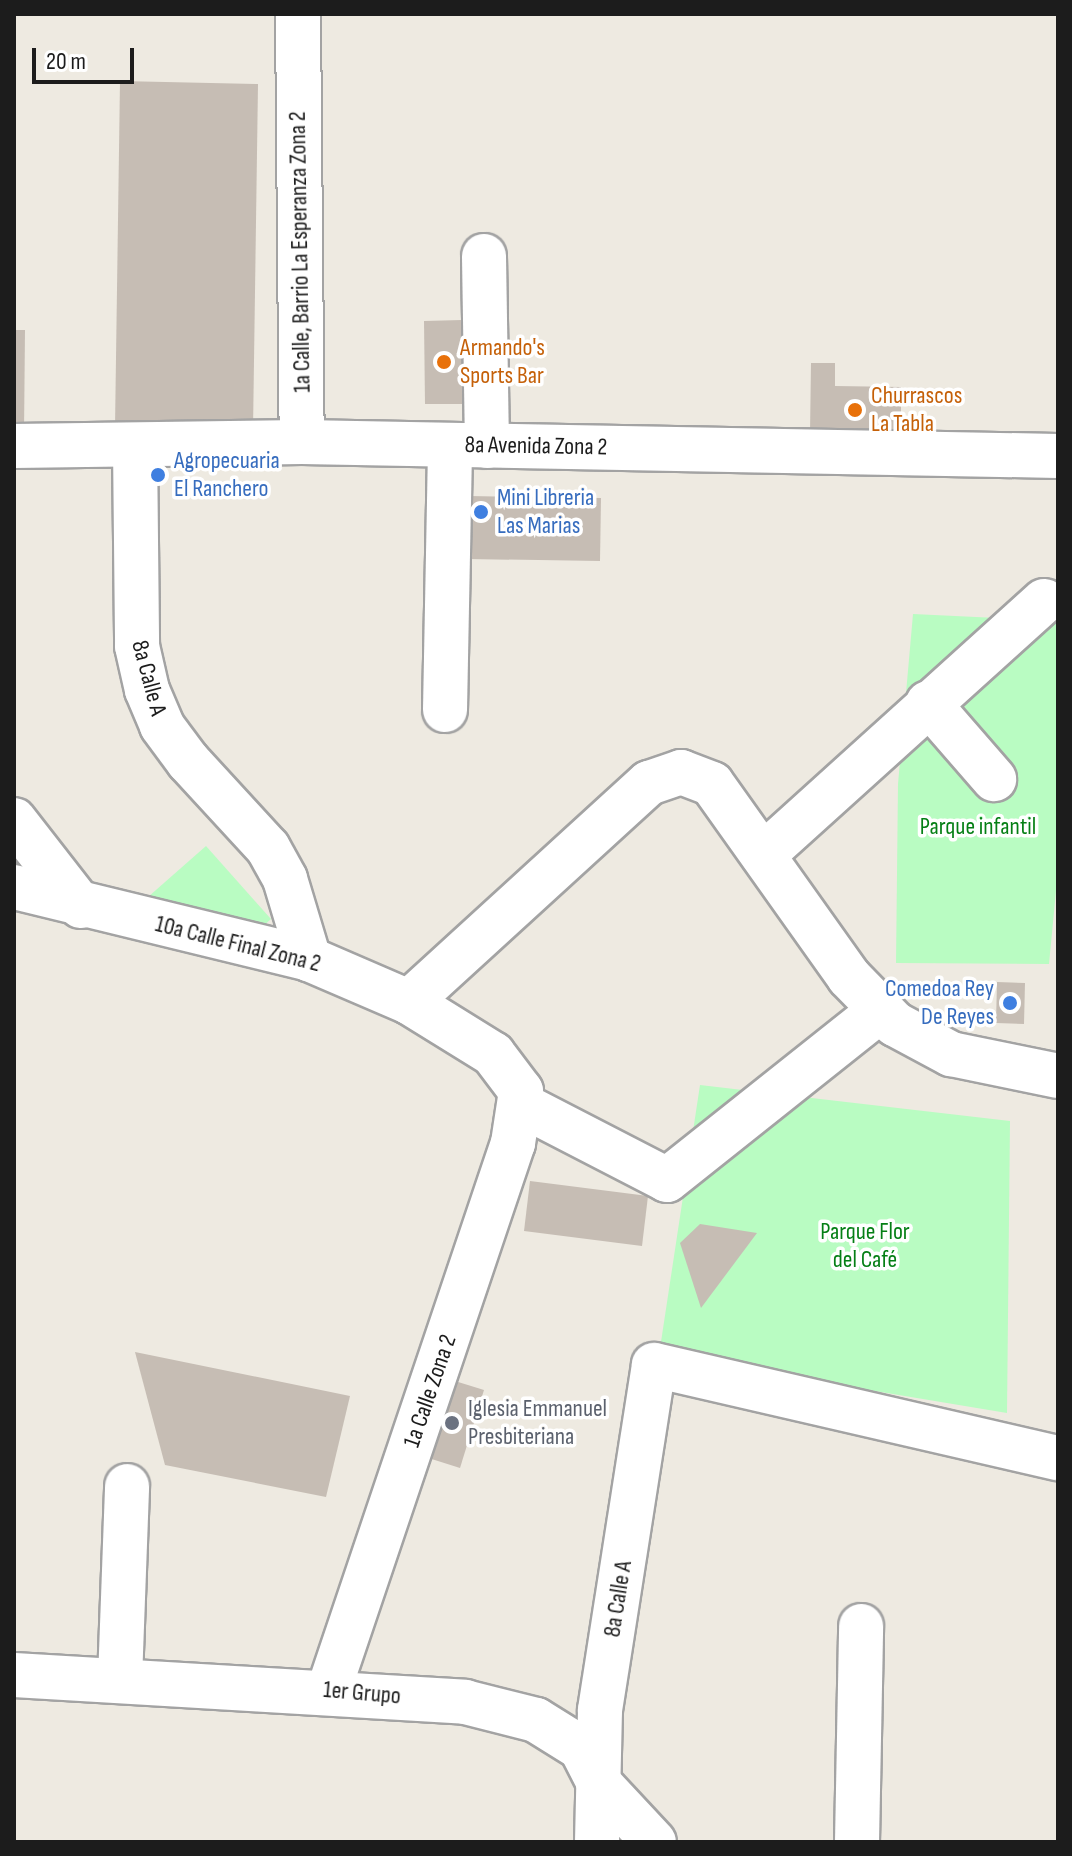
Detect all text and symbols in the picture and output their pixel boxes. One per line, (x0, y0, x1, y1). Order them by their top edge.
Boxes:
scale bar (36, 32, 138, 82)
text: 20 m (46, 47, 86, 76)
street label: 1a Calle, Barrio La Esperanza Zona 2 (283, 111, 317, 393)
place label: Armando's Sports Bar (460, 334, 545, 390)
marker: Armando's Sports Bar (435, 353, 453, 371)
place label: Churrascos La Tabla (871, 382, 962, 438)
marker: Churrascos La Tabla (846, 401, 864, 419)
street label: 8a Avenida Zona 2 (464, 430, 608, 462)
place label: Agropecuaria El Ranchero (174, 447, 280, 503)
marker: Agropecuaria El Ranchero (149, 466, 167, 484)
place label: Mini Libreria Las Marias (497, 484, 594, 540)
marker: Mini Libreria Las Marias (472, 503, 490, 521)
street label: 8a Calle A (125, 637, 173, 719)
park label: Parque infantil (920, 813, 1036, 841)
street label: 10a Calle Final Zona 2 (152, 910, 324, 978)
place label: Comedoa Rey De Reyes (885, 975, 994, 1031)
marker: Comedoa Rey De Reyes (1001, 994, 1019, 1012)
park label: Parque Flor del Café (820, 1218, 910, 1274)
street label: 1a Calle Zona 2 (397, 1331, 463, 1451)
place label: Iglesia Emmanuel Presbiteriana (468, 1395, 607, 1451)
marker: Iglesia Emmanuel Presbiteriana (443, 1414, 461, 1432)
street label: 8a Calle A (598, 1559, 638, 1639)
street label: 1er Grupo (322, 1675, 402, 1711)

